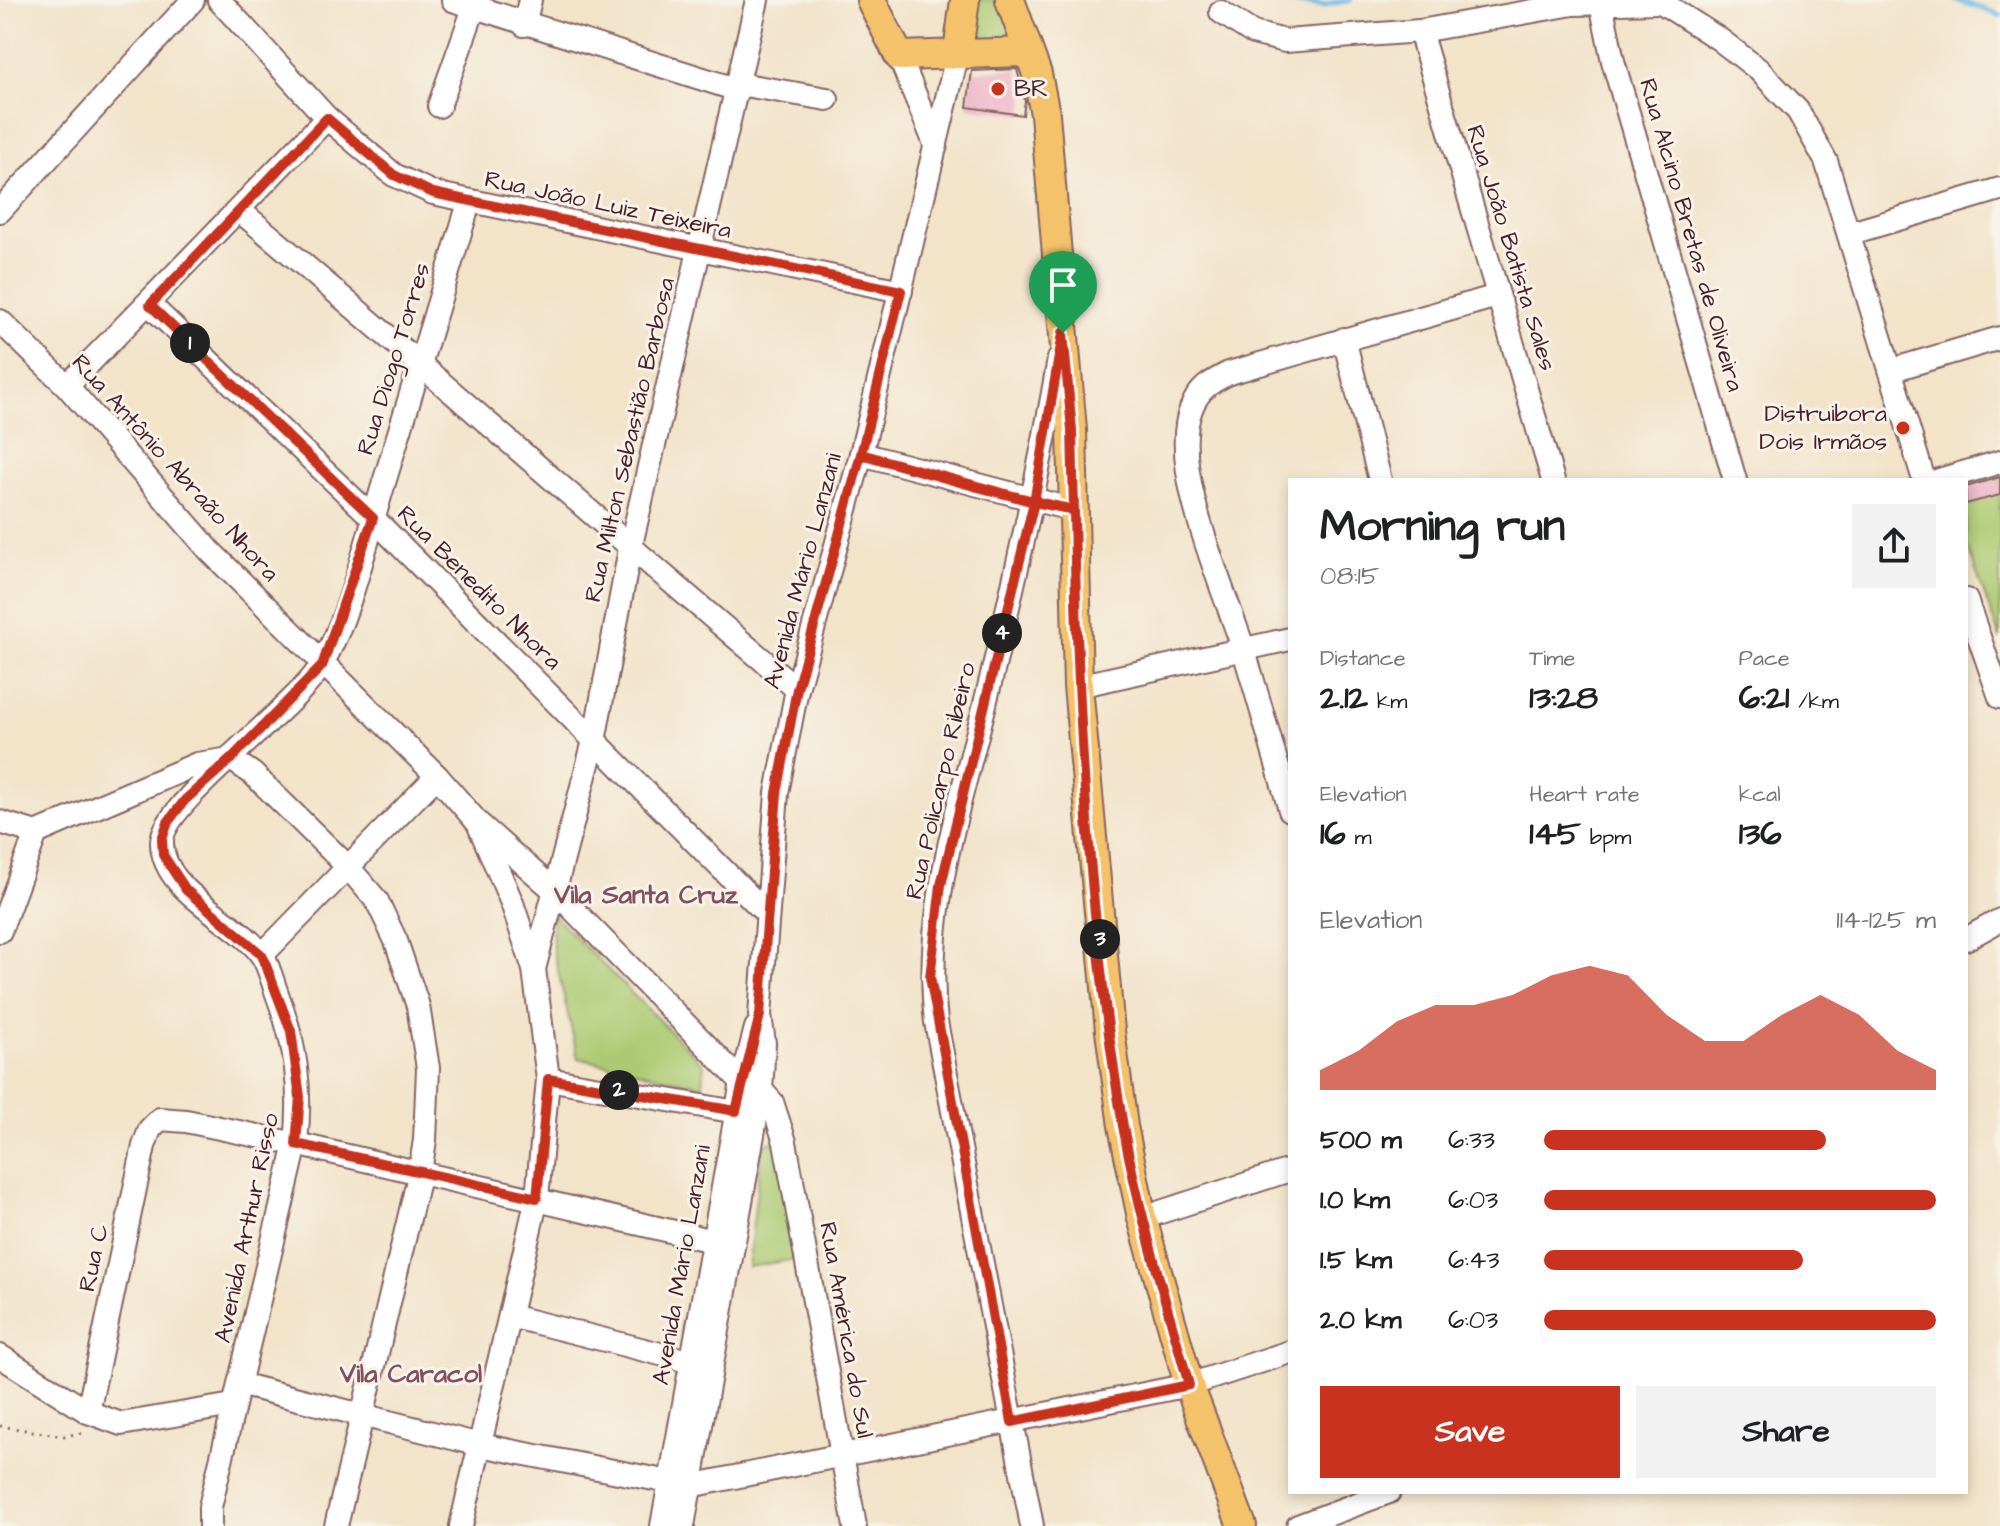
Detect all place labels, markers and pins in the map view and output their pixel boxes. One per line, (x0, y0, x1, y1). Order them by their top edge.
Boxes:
place label: BR (1014, 72, 1048, 106)
marker: BR (989, 80, 1007, 98)
pin (1029, 251, 1097, 333)
pin: 1 (170, 323, 210, 363)
place label: Distruibora Dois Irmãos (1759, 397, 1887, 459)
marker: Distruibora Dois Irmãos (1894, 419, 1912, 437)
pin: 4 (982, 613, 1022, 653)
pin: 3 (1080, 919, 1120, 959)
pin: 2 (599, 1070, 639, 1110)

